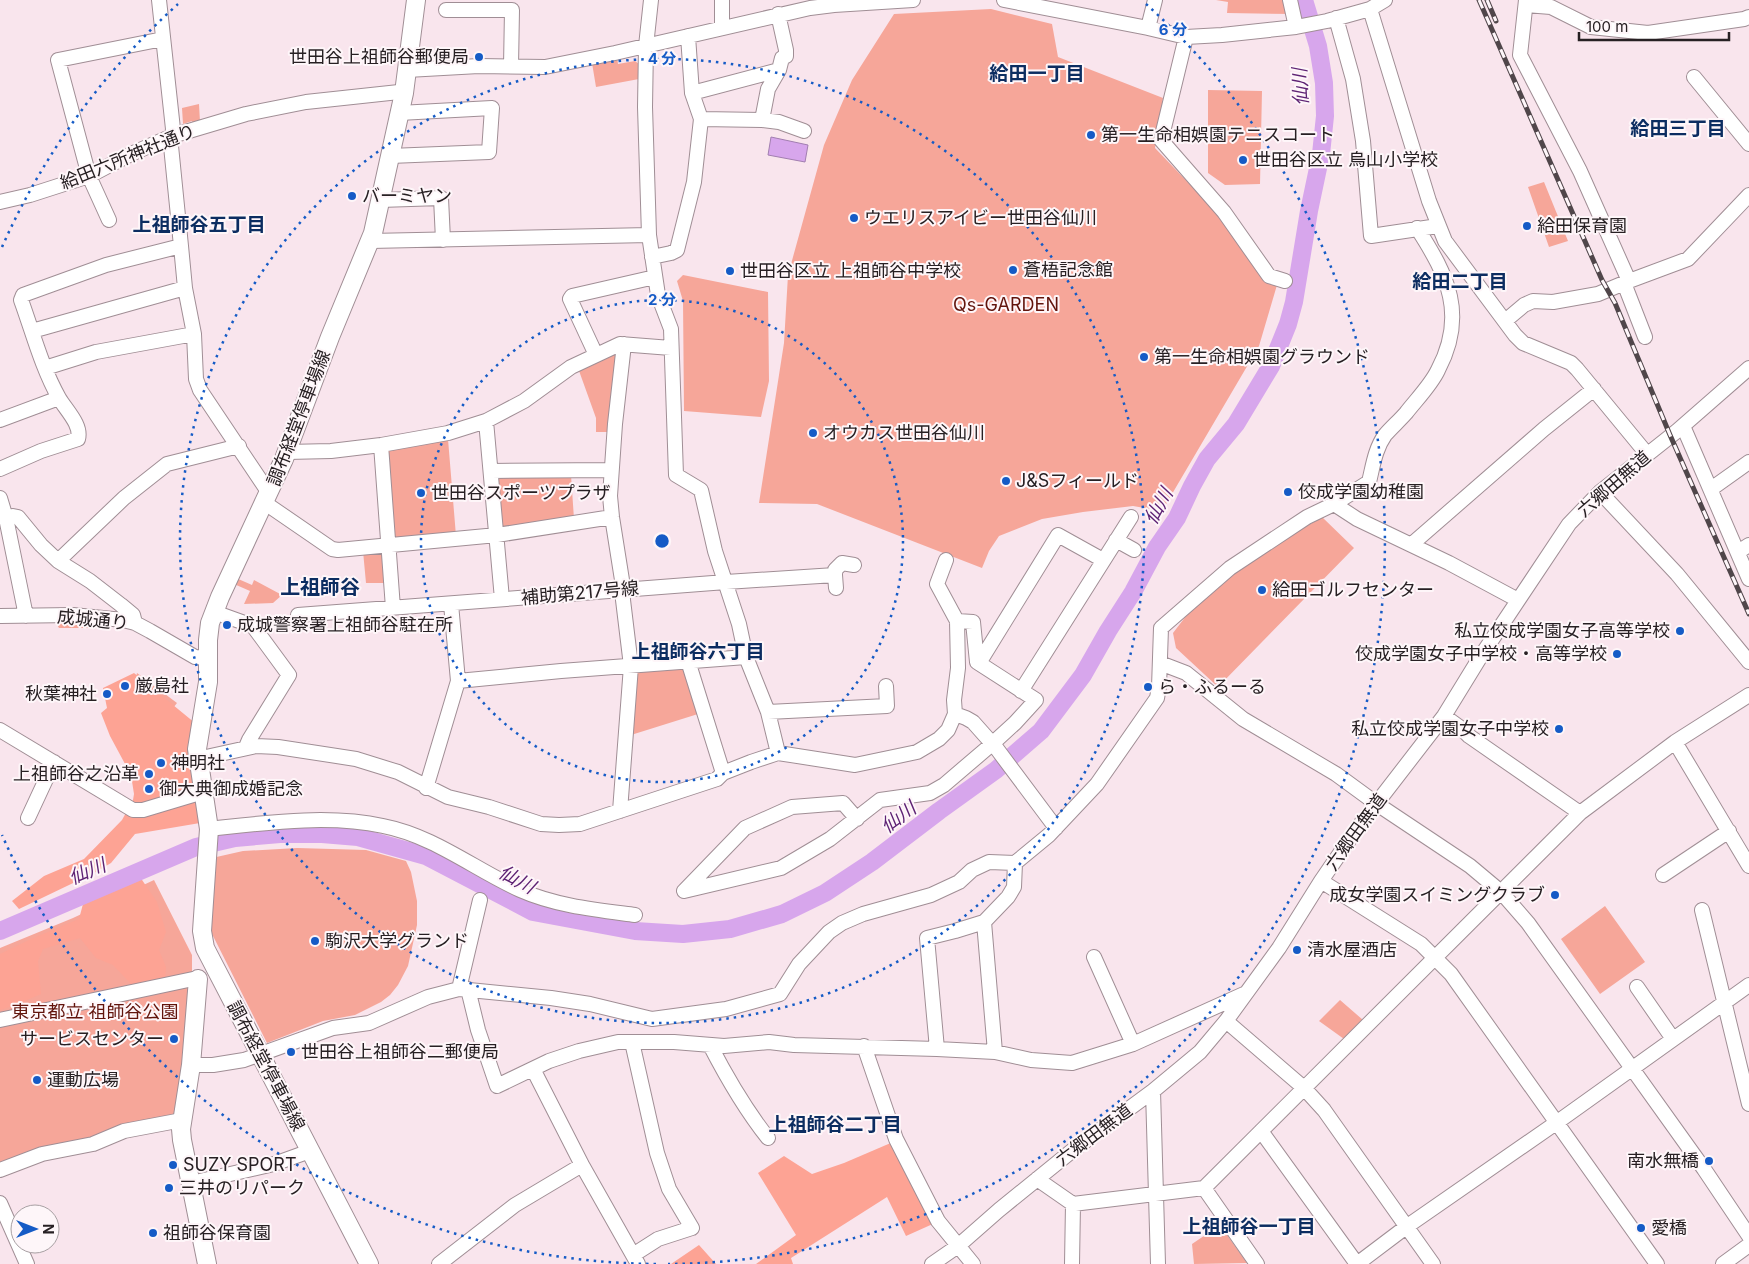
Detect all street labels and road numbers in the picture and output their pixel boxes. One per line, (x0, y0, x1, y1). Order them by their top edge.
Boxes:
street label: 給田六所神社通り (57, 120, 199, 193)
street label: 調布経堂停車場線 (263, 347, 334, 489)
street label: 六郷田無道 (1573, 446, 1655, 521)
street label: 補助第217号線 (520, 577, 640, 608)
street label: 成城通り (56, 605, 130, 634)
street label: 六郷田無道 (1321, 789, 1391, 874)
street label: 調布経堂停車場線 (223, 997, 310, 1134)
street label: 六郷田無道 (1051, 1099, 1136, 1170)

